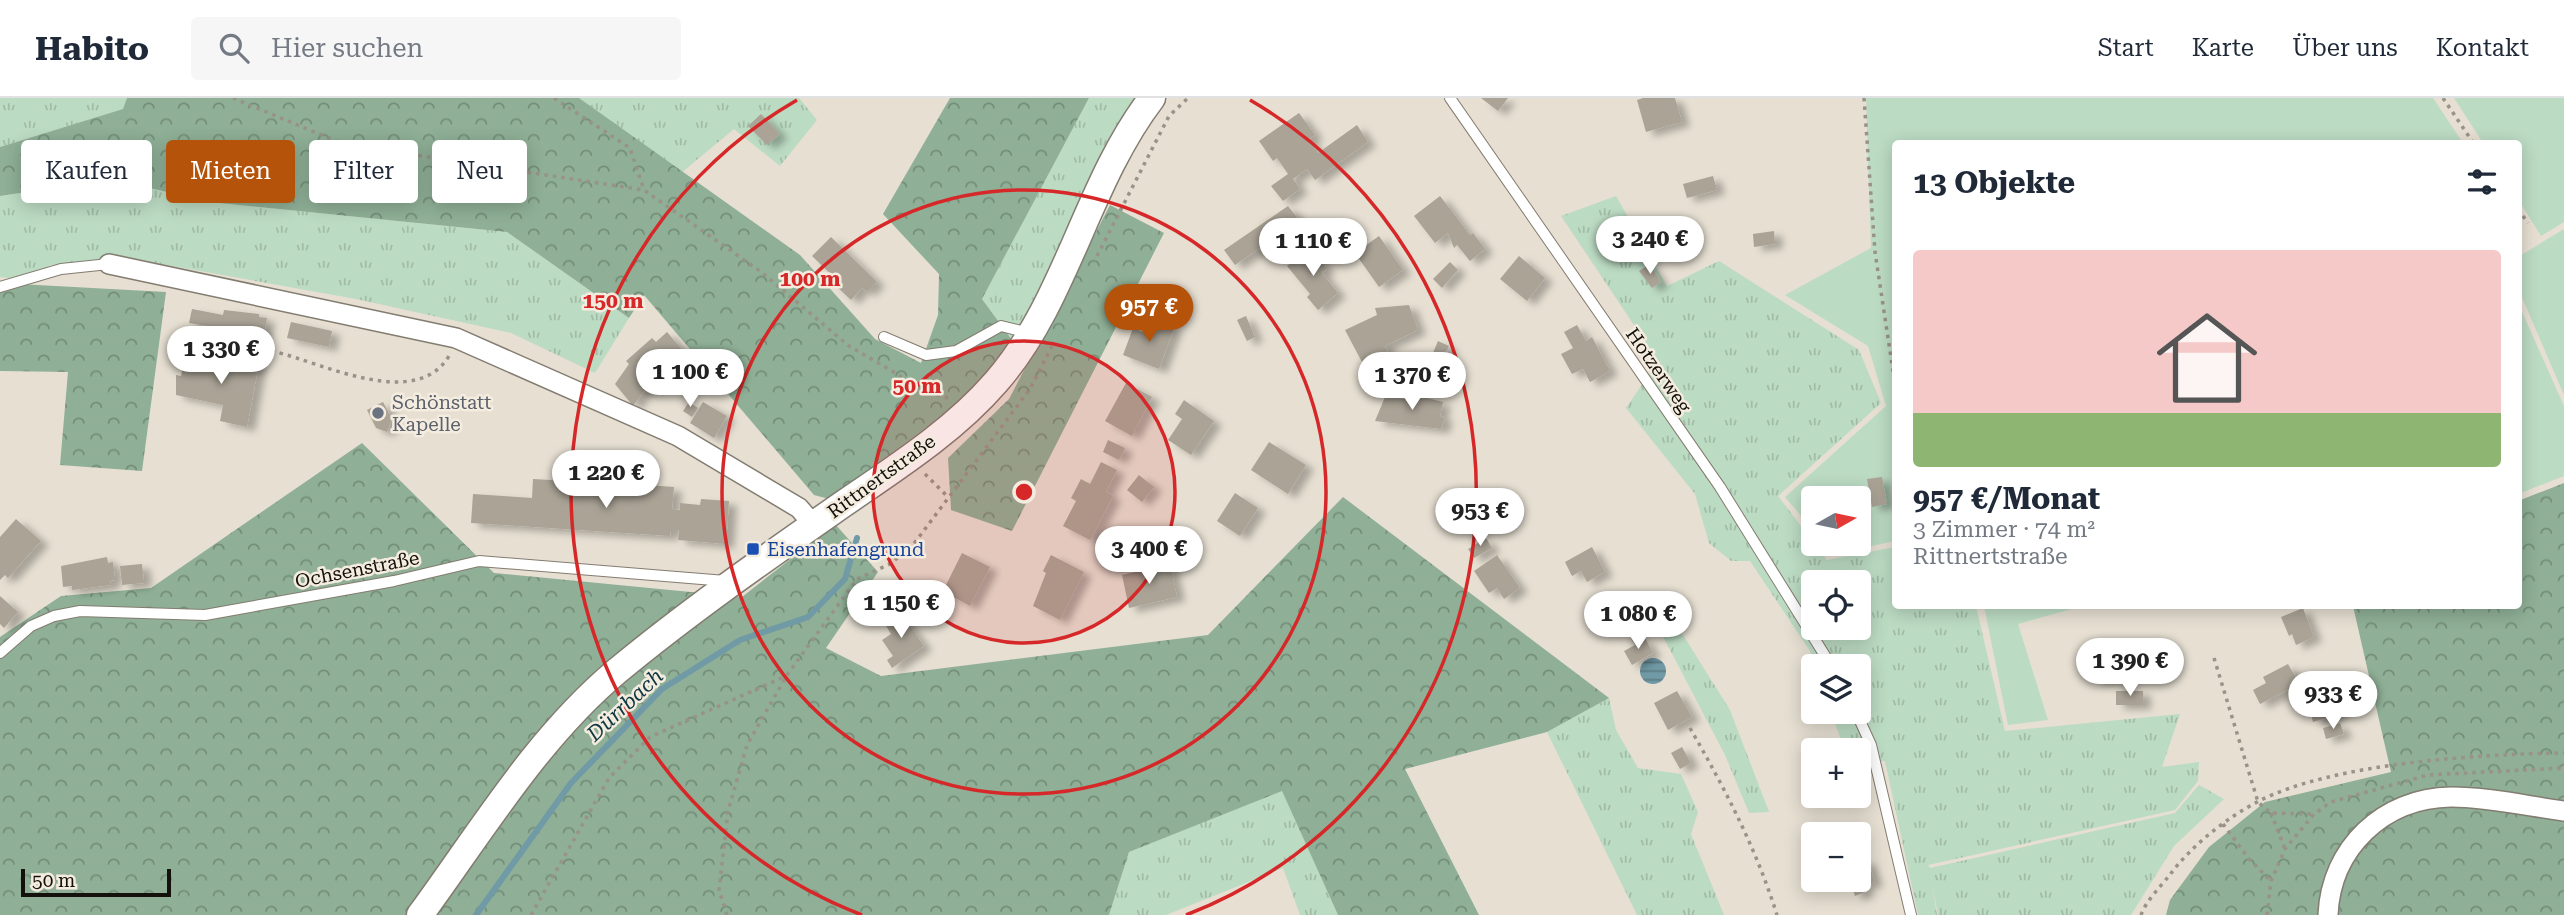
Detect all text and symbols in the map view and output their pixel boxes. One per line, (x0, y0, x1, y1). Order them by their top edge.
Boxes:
search box (191, 17, 681, 80)
text: Habito (35, 29, 149, 68)
icon: search (215, 29, 253, 67)
text: Hier suchen (271, 33, 423, 63)
text: Start (2098, 34, 2154, 62)
text: Karte (2192, 34, 2254, 62)
text: Über uns (2292, 34, 2398, 62)
text: Kontakt (2436, 34, 2529, 62)
chip: Kaufen (21, 140, 152, 203)
chip: Mieten (166, 140, 295, 203)
chip: Filter (309, 140, 418, 203)
chip: Neu (432, 140, 527, 203)
icon: filters (2463, 163, 2501, 201)
text: 13 Objekte (1913, 165, 2075, 200)
pin: 3 240 € (1585, 216, 1715, 276)
pin: 1 110 € (1248, 218, 1378, 278)
text: 3 240 € (1612, 225, 1688, 252)
text: 1 110 € (1275, 227, 1351, 254)
text: 100 m (780, 267, 840, 291)
pin: 957 € (1100, 285, 1198, 344)
text: 150 m (583, 289, 643, 313)
text: 957 € (1120, 293, 1178, 320)
icon: home (2144, 295, 2270, 421)
street label: Hotzerweg (1621, 323, 1696, 417)
pin: 1 330 € (156, 327, 286, 386)
text: 1 330 € (183, 335, 259, 362)
pin: 1 100 € (625, 350, 755, 409)
pin: 1 370 € (1347, 352, 1477, 412)
text: 1 100 € (652, 358, 728, 385)
text: 1 370 € (1374, 361, 1450, 388)
text: 50 m (892, 374, 942, 398)
place label: Schönstatt Kapelle (392, 391, 491, 436)
marker: Schönstatt Kapelle (370, 405, 386, 421)
street label: Rittnertstraße (823, 430, 940, 523)
pin: 1 220 € (541, 450, 671, 510)
text: 1 220 € (568, 459, 644, 486)
centre of rings (1012, 480, 1036, 504)
text: 957 €/Monat (1913, 481, 2100, 516)
north arrow (1801, 486, 1871, 556)
map controls (1801, 486, 1871, 892)
pin: 953 € (1431, 489, 1529, 548)
text: 953 € (1451, 497, 1509, 524)
text: 3 Zimmer · 74 m² (1913, 516, 2095, 543)
pin: 3 400 € (1084, 526, 1214, 586)
text: 3 400 € (1111, 535, 1187, 562)
place label: Eisenhafengrund (767, 538, 924, 561)
marker: Eisenhafengrund (745, 541, 761, 557)
text: Rittnertstraße (1913, 543, 2068, 570)
street label: Ochsenstraße (293, 546, 421, 593)
button: locate (1801, 570, 1871, 640)
pin: 1 150 € (836, 580, 966, 640)
text: 1 150 € (863, 589, 939, 616)
pin: 1 080 € (1573, 592, 1703, 651)
text: 1 080 € (1600, 600, 1676, 627)
pin: 1 390 € (2065, 638, 2195, 698)
text: 1 390 € (2092, 647, 2168, 674)
button: layers (1801, 654, 1871, 724)
water label: Dürrbach (581, 664, 668, 747)
pin: 933 € (2284, 672, 2382, 731)
text: 933 € (2304, 680, 2362, 707)
button: + (1801, 738, 1871, 808)
button: − (1801, 822, 1871, 892)
scale bar (21, 866, 172, 898)
text: 50 m (32, 869, 75, 892)

